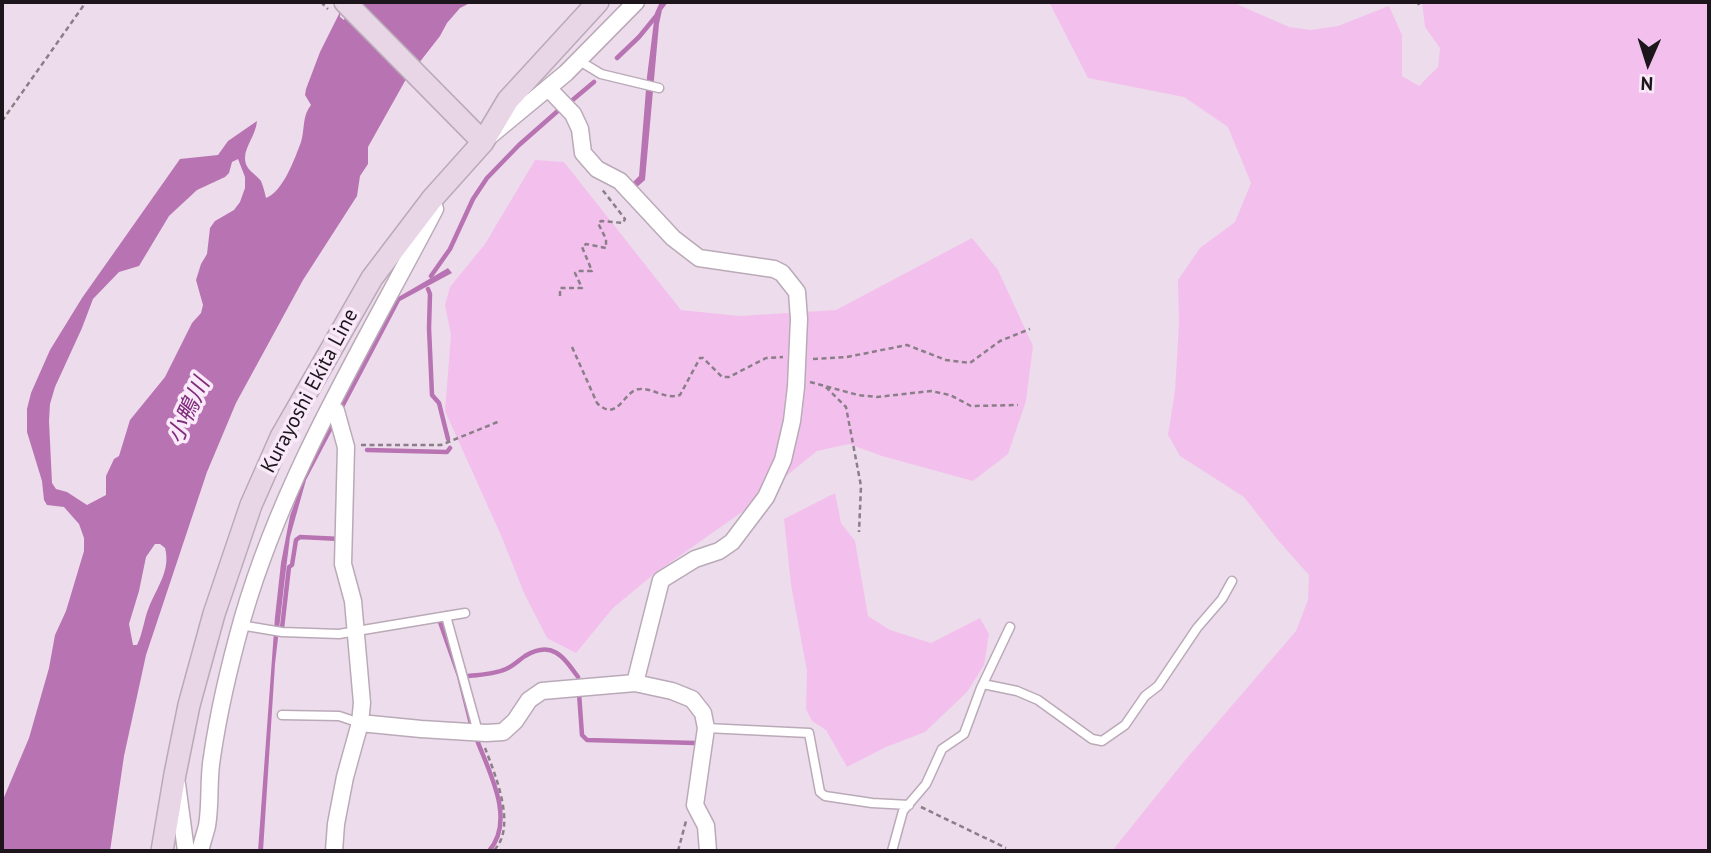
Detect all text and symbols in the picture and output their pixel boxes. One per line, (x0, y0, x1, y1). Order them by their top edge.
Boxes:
north arrow (1613, 28, 1683, 98)
text: N (1640, 72, 1654, 96)
street label: Kurayoshi Ekita Line (256, 305, 364, 477)
water label: 小鴨川 (162, 374, 216, 448)

